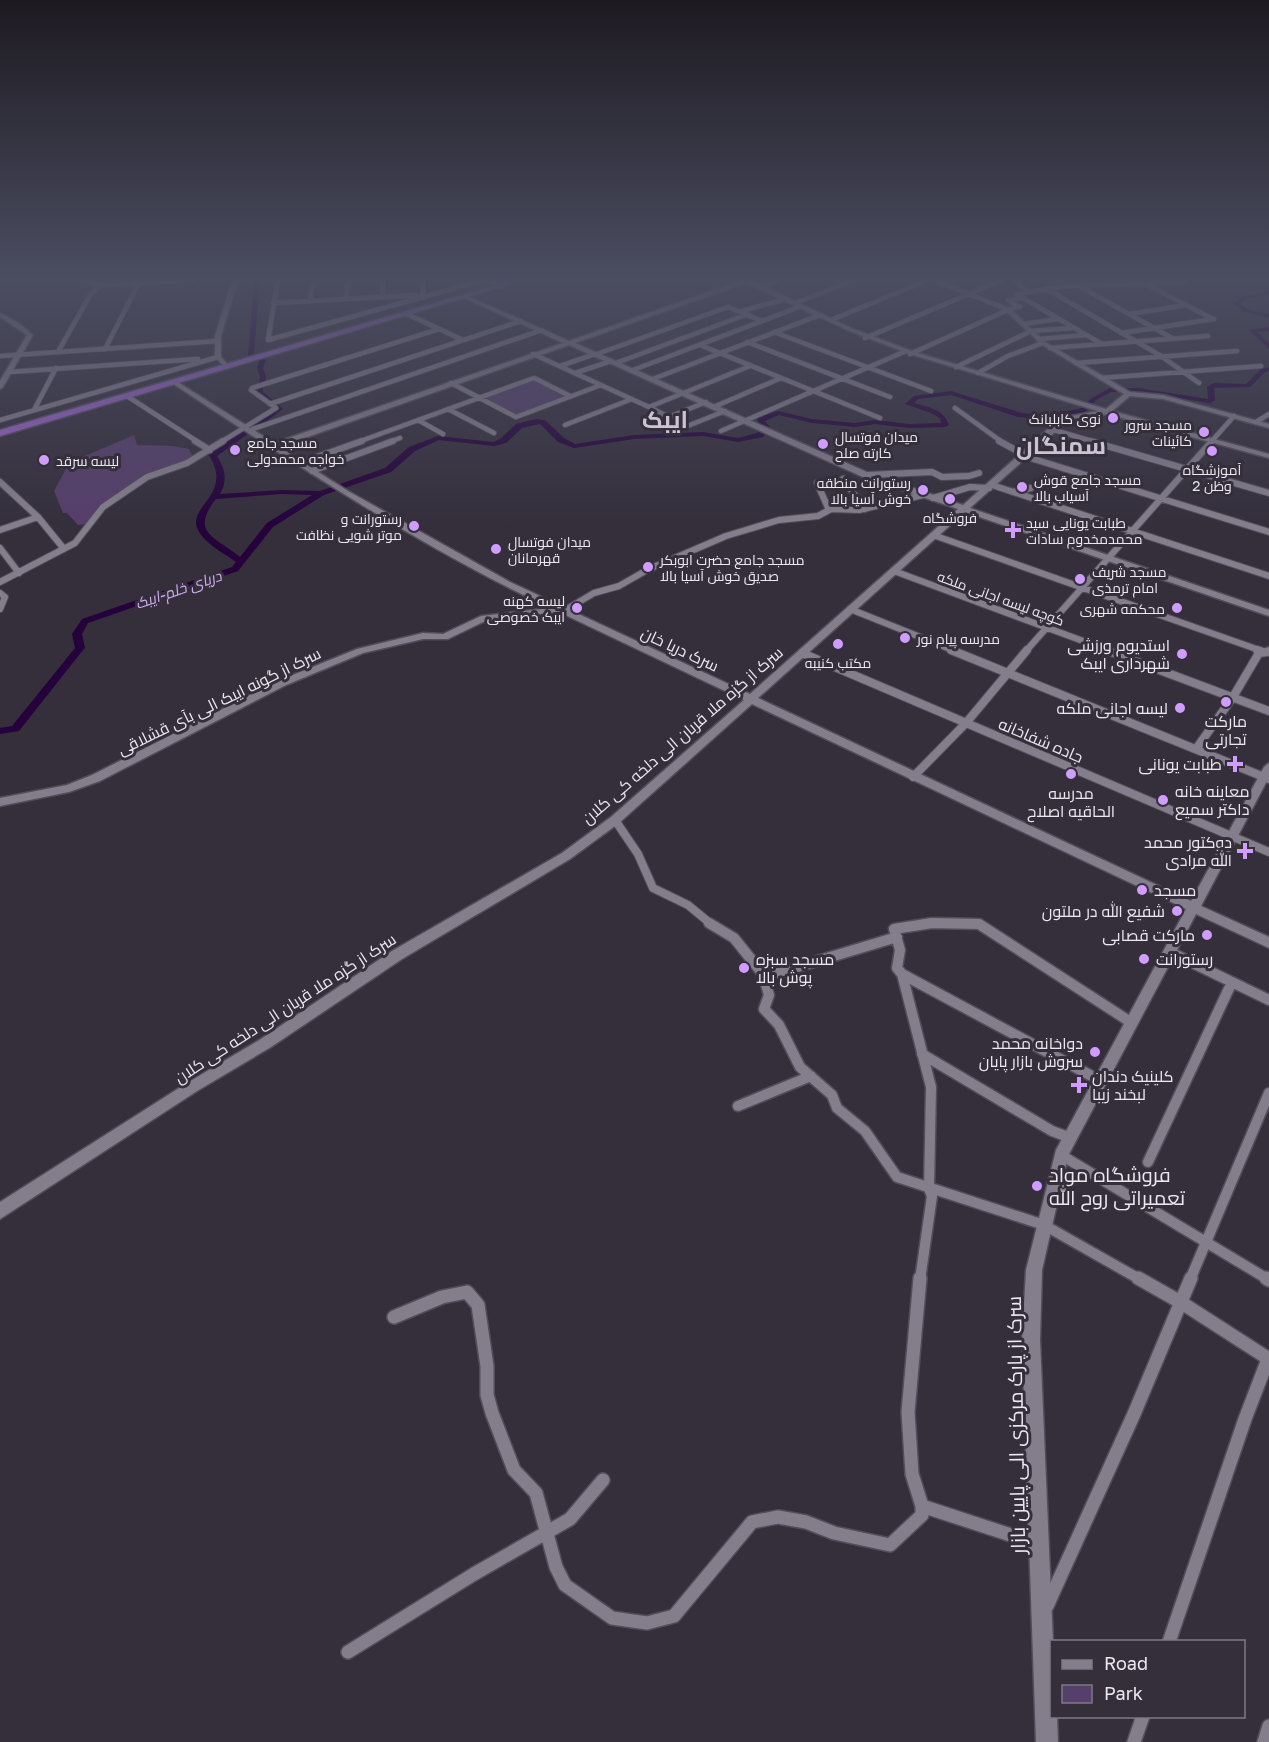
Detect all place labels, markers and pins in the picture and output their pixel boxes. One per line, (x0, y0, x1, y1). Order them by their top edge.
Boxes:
place label: نوی کابلبانک (1029, 410, 1101, 427)
marker: نوی کابلبانک (1106, 411, 1120, 425)
place label: مسجد سرور کائینات (1124, 416, 1192, 449)
marker: مسجد سرور کائینات (1197, 425, 1211, 439)
place label: میدان فوتسال کارته صلح (835, 428, 918, 462)
place label: مسجد جامع خواجه محمدولی (247, 434, 344, 467)
marker: میدان فوتسال کارته صلح (816, 437, 830, 451)
marker: مسجد جامع خواجه محمدولی (228, 443, 242, 457)
marker: آموزشگاه وظن 2 (1205, 444, 1219, 458)
place label: لیسه سرقد (56, 452, 119, 469)
marker: لیسه سرقد (37, 453, 51, 467)
place label: آموزشگاه وظن 2 (1183, 461, 1241, 494)
place label: مسجد جامع قوش آسیاب بالا (1034, 471, 1141, 504)
place label: رستورانت منطقه خوش آسیا بالا (817, 474, 911, 507)
marker: مسجد جامع قوش آسیاب بالا (1015, 480, 1029, 494)
marker: رستورانت منطقه خوش آسیا بالا (916, 483, 930, 497)
marker: فروشگاه (943, 492, 957, 506)
place label: فروشگاه (923, 509, 977, 526)
place label: رستورانت و موتر شویی نظافت (296, 510, 402, 543)
place label: طبابت یونایی سید محمدمخدوم سادات (1026, 514, 1142, 549)
marker: رستورانت و موتر شویی نظافت (407, 519, 421, 533)
marker: طبابت یونایی سید محمدمخدوم سادات (1004, 521, 1022, 539)
place label: میدان فوتسال قهرمانان (508, 533, 591, 566)
marker: میدان فوتسال قهرمانان (489, 542, 503, 556)
place label: مسجد جامع حضرت ابوبکر صدیق خوش آسیا بالا (659, 551, 804, 585)
marker: مسجد جامع حضرت ابوبکر صدیق خوش آسیا بالا (641, 560, 655, 574)
place label: مسجد شریف امام ترمذی (1092, 563, 1167, 598)
marker: مسجد شریف امام ترمذی (1073, 572, 1087, 586)
place label: لیسه کهنه ایبک خصوصی (487, 592, 565, 625)
place label: محکمه شهری (1080, 600, 1165, 617)
marker: لیسه کهنه ایبک خصوصی (570, 601, 584, 615)
marker: محکمه شهری (1170, 601, 1184, 615)
place label: مدرسه پیام نور (916, 630, 1000, 649)
marker: مدرسه پیام نور (898, 631, 912, 645)
place label: استدیوم ورزشی شهرداری ایبک (1067, 635, 1170, 674)
marker: مکتب کنیبه (831, 637, 845, 651)
marker: استدیوم ورزشی شهرداری ایبک (1175, 647, 1189, 661)
place label: مکتب کنیبه (805, 654, 871, 671)
marker: مارکت تجارتی (1219, 695, 1233, 709)
place label: لیسه اجانی ملکه (1057, 698, 1168, 719)
marker: لیسه اجانی ملکه (1173, 701, 1187, 715)
place label: مارکت تجارتی (1205, 711, 1247, 750)
place label: طبابت یونانی (1138, 754, 1222, 775)
marker: طبابت یونانی (1226, 755, 1244, 773)
marker: مدرسه الحاقیه اصلاح (1064, 767, 1078, 781)
place label: معاینه خانه داکتر سمیع (1175, 781, 1250, 821)
place label: مدرسه الحاقیه اصلاح (1027, 783, 1115, 823)
marker: معاینه خانه داکتر سمیع (1156, 793, 1170, 807)
place label: دوکتور محمد الله مرادی (1144, 832, 1232, 871)
marker: دوکتور محمد الله مرادی (1236, 842, 1254, 860)
place label: مسجد (1154, 880, 1196, 900)
marker: مسجد (1135, 883, 1149, 897)
place label: شفیع الله در ملتون (1042, 901, 1165, 923)
marker: شفیع الله در ملتون (1170, 904, 1184, 918)
place label: مارکت قصابی (1102, 925, 1195, 946)
marker: مارکت قصابی (1200, 928, 1214, 942)
place label: مسجد سبزه پوش بالا (756, 949, 834, 989)
place label: رستورانت (1156, 949, 1213, 969)
marker: رستورانت (1137, 952, 1151, 966)
marker: مسجد سبزه پوش بالا (737, 961, 751, 975)
place label: دواخانه محمد سروش بازار پایان (979, 1033, 1083, 1073)
marker: دواخانه محمد سروش بازار پایان (1088, 1045, 1102, 1059)
place label: کلینیک دندان لبخند زیبا (1092, 1066, 1174, 1104)
marker: کلینیک دندان لبخند زیبا (1070, 1076, 1088, 1094)
place label: فروشگاه مواد تعمیراتی روح الله (1049, 1162, 1186, 1212)
marker: فروشگاه مواد تعمیراتی روح الله (1030, 1179, 1044, 1193)

